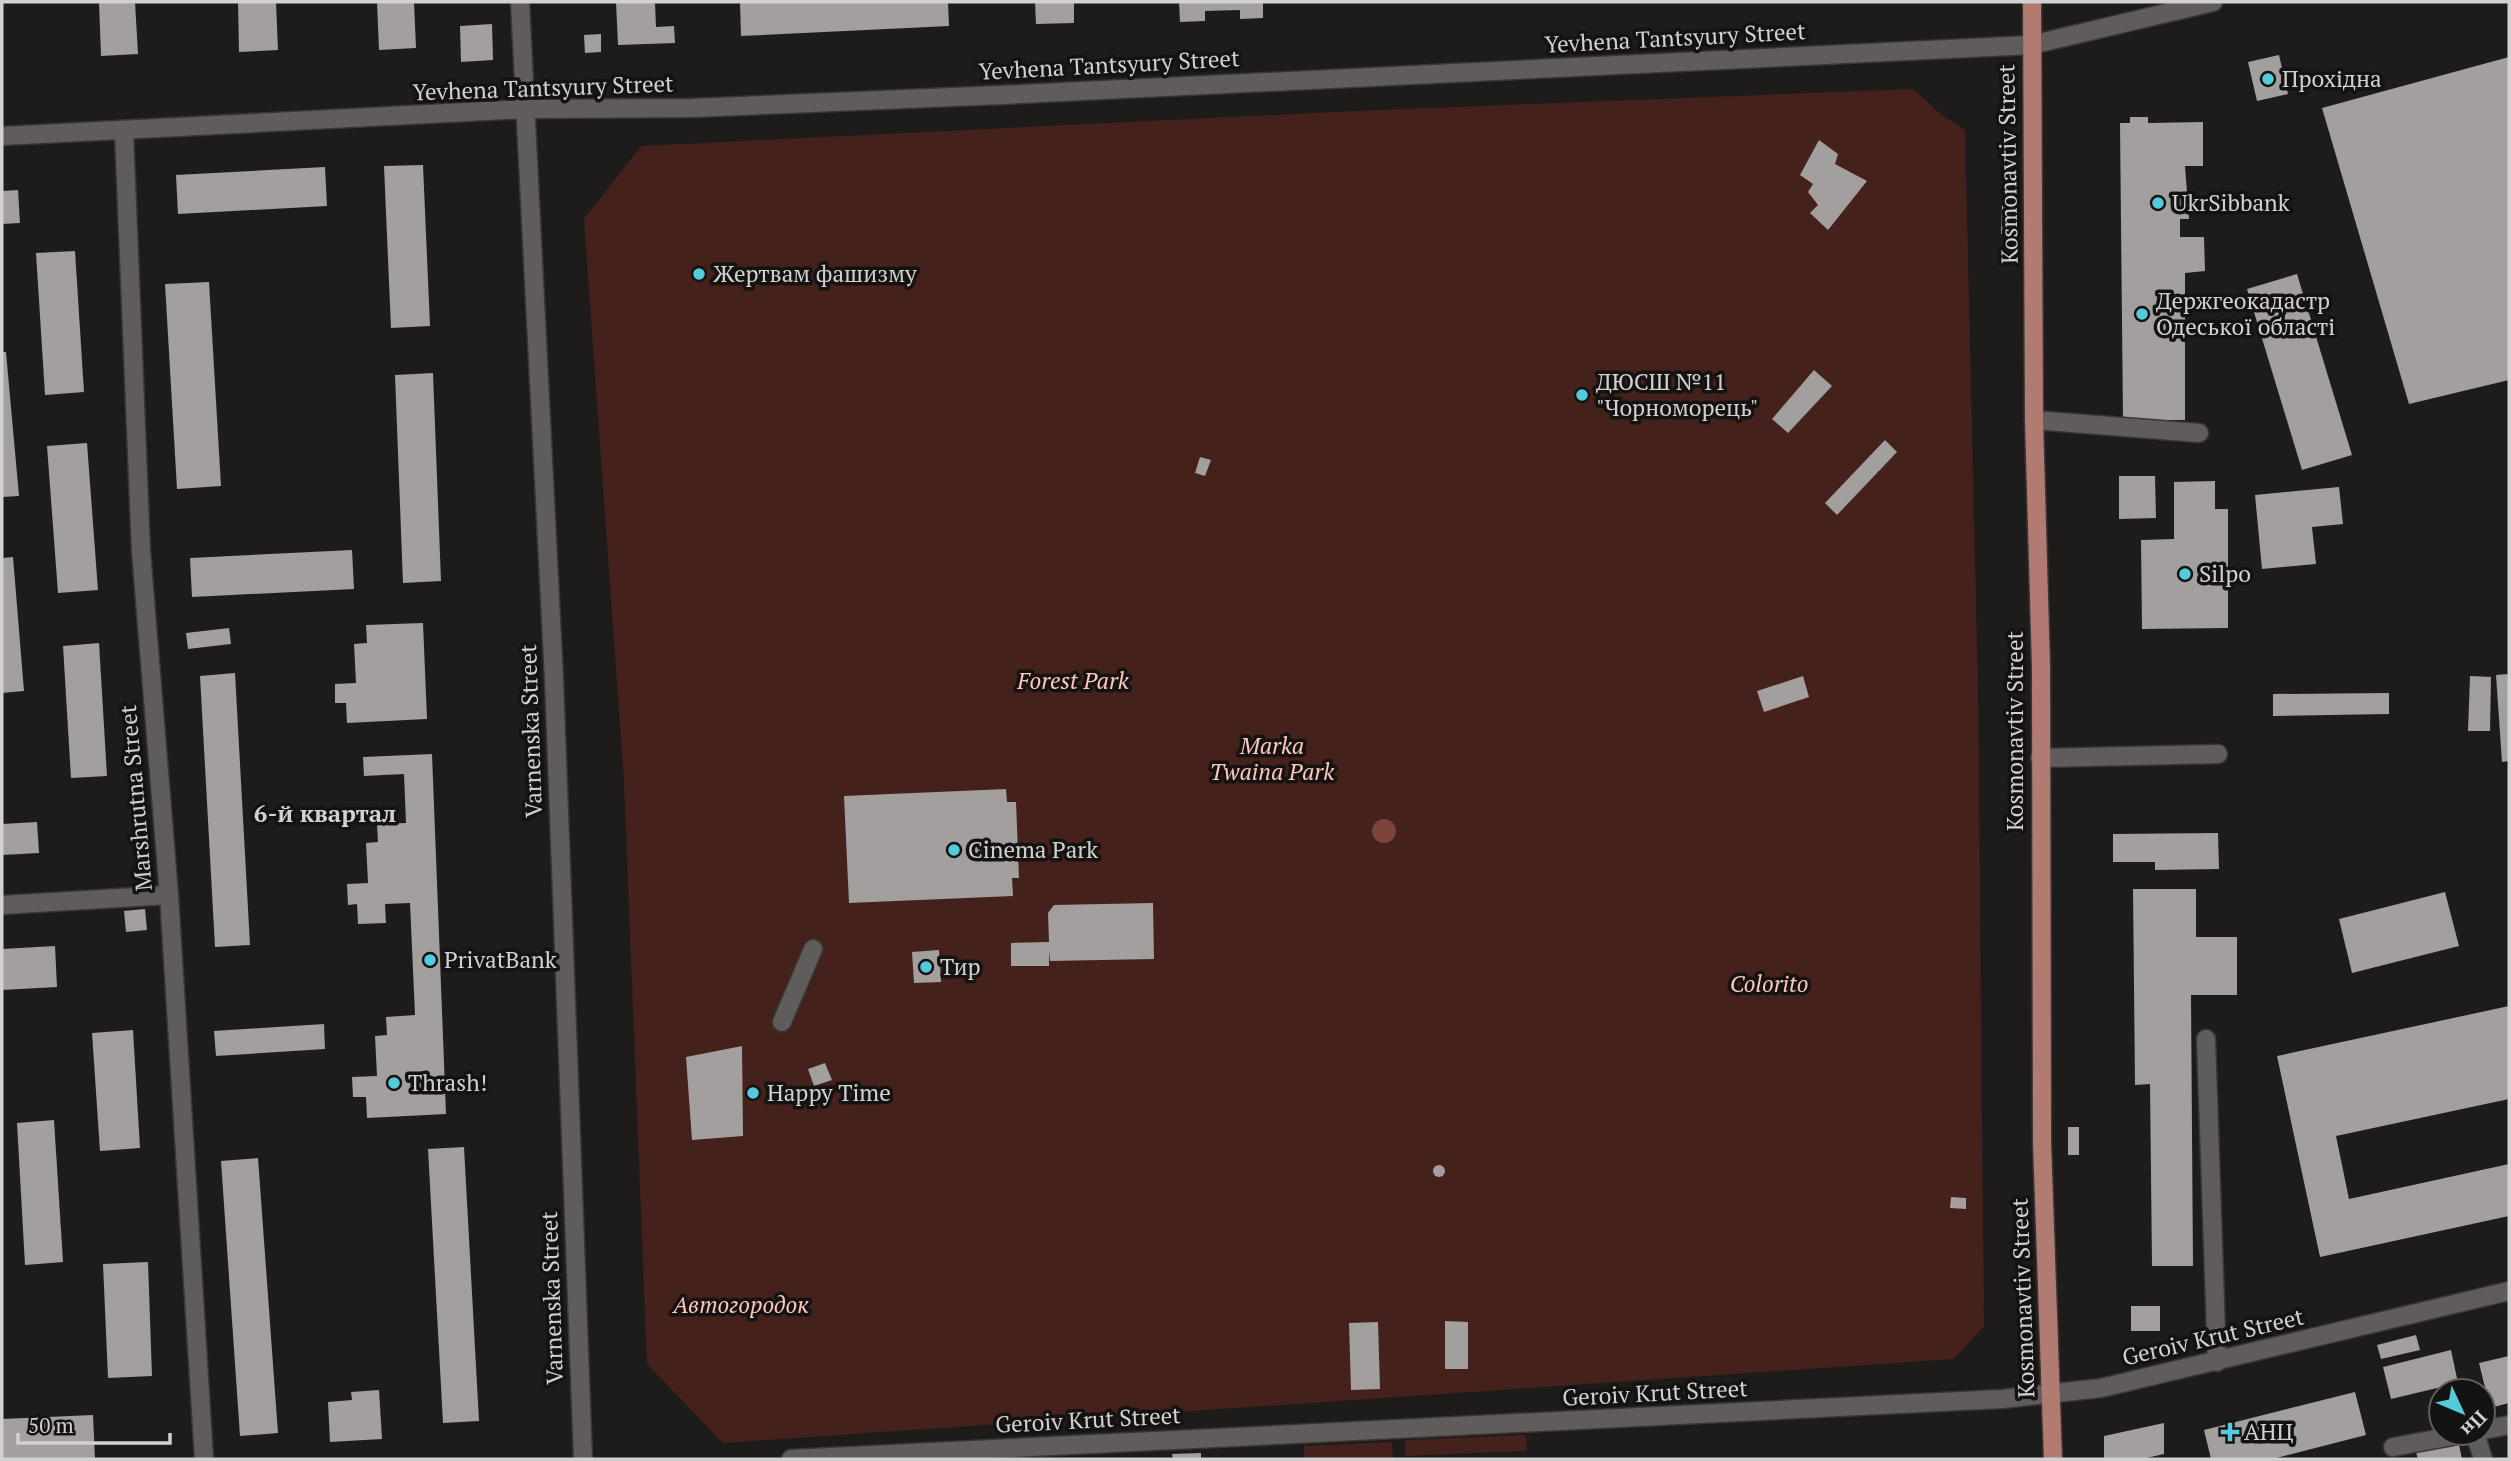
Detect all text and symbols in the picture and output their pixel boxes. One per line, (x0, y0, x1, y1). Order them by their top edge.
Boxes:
street label: Yevhena Tantsyury Street (1544, 15, 1807, 60)
street label: Yevhena Tantsyury Street (978, 42, 1241, 87)
street label: Kosmonavtiv Street (1990, 63, 2025, 264)
place label: Прохідна (2282, 63, 2382, 94)
street label: Yevhena Tantsyury Street (412, 67, 675, 108)
marker: Прохідна (2260, 71, 2276, 87)
place label: UkrSibbank (2172, 187, 2290, 218)
marker: UkrSibbank (2150, 195, 2166, 211)
place label: Жертвам фашизму (713, 258, 917, 289)
marker: Жертвам фашизму (691, 266, 707, 282)
place label: Держгеокадастр Одеської області (2156, 285, 2335, 342)
marker: Держгеокадастр Одеської області (2134, 306, 2150, 322)
place label: ДЮСШ №11 "Чорноморець" (1596, 366, 1759, 423)
marker: ДЮСШ №11 "Чорноморець" (1574, 387, 1590, 403)
place label: Silpo (2199, 558, 2251, 589)
marker: Silpo (2177, 566, 2193, 582)
street label: Kosmonavtiv Street (1999, 631, 2030, 831)
street label: Varnenska Street (512, 643, 549, 818)
park label: Forest Park (1016, 665, 1130, 696)
street label: Marshrutna Street (112, 703, 159, 892)
park label: Marka Twaina Park (1210, 730, 1335, 787)
district label: 6-й квартал (254, 797, 396, 829)
place label: Cinema Park (968, 834, 1098, 865)
marker: Cinema Park (946, 842, 962, 858)
place label: PrivatBank (444, 944, 557, 975)
place label: Тир (940, 951, 981, 982)
marker: PrivatBank (422, 952, 438, 968)
marker: Тир (918, 959, 934, 975)
park label: Colorito (1730, 968, 1808, 999)
place label: Thrash! (408, 1067, 487, 1098)
marker: Thrash! (386, 1075, 402, 1091)
place label: Happy Time (767, 1077, 891, 1108)
marker: Happy Time (745, 1085, 761, 1101)
street label: Kosmonavtiv Street (2004, 1197, 2041, 1399)
street label: Varnenska Street (533, 1210, 570, 1385)
park label: Автогородок (671, 1289, 809, 1320)
street label: Geroiv Krut Street (2119, 1300, 2307, 1372)
street label: Geroiv Krut Street (1562, 1372, 1749, 1413)
north arrow (2427, 1377, 2497, 1447)
street label: Geroiv Krut Street (995, 1399, 1182, 1440)
scale bar (18, 1402, 170, 1446)
text: Пн (2456, 1406, 2493, 1443)
text: 50 m (28, 1411, 74, 1439)
place label: АНЦ (2244, 1416, 2293, 1447)
marker: АНЦ (2222, 1424, 2238, 1440)

